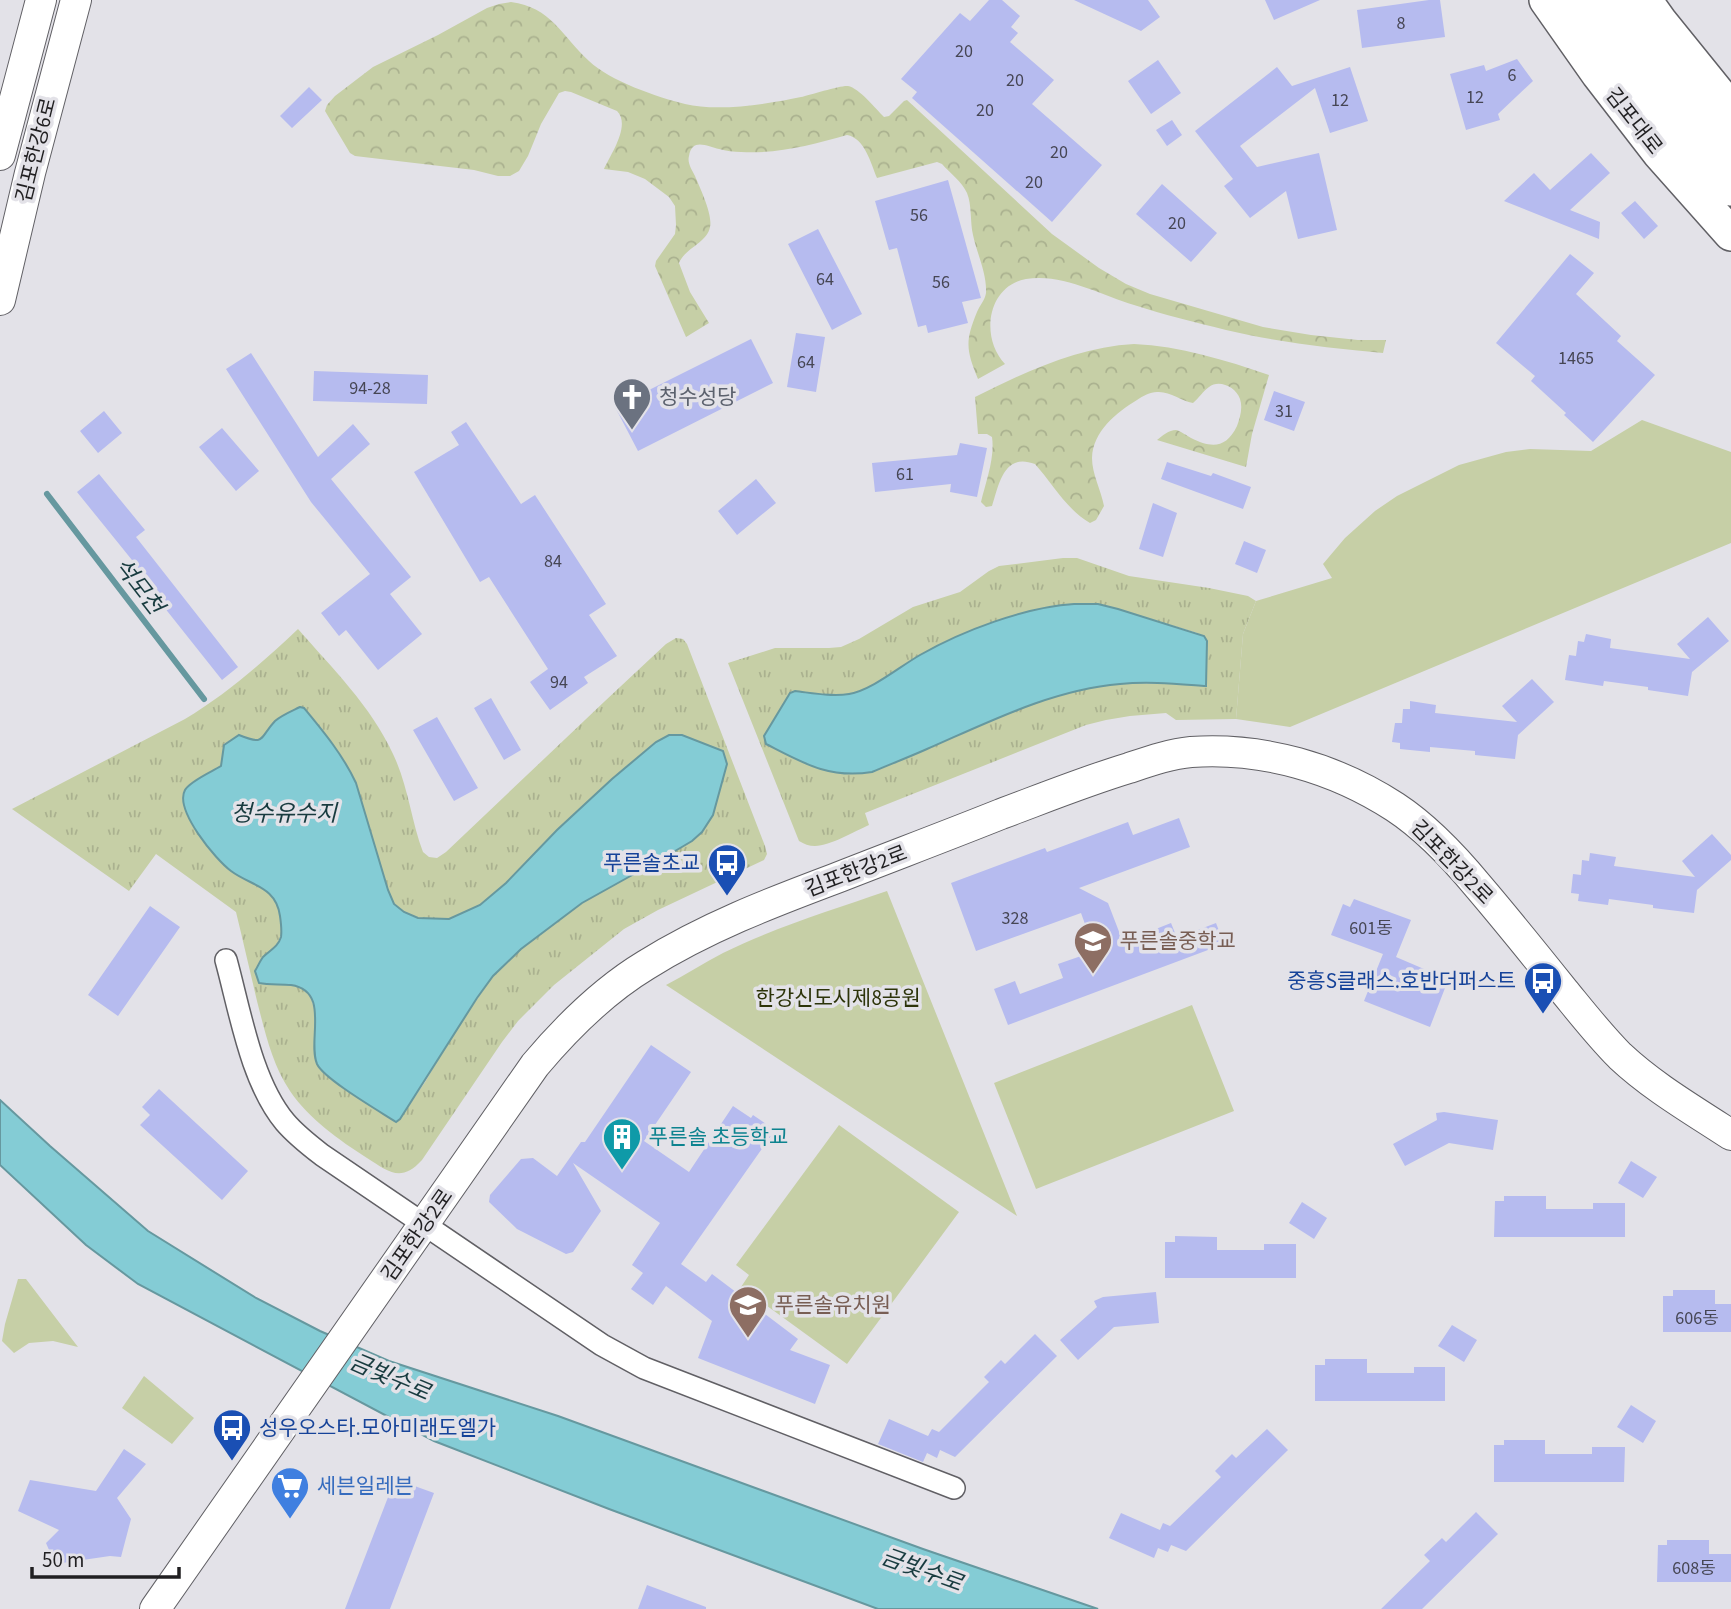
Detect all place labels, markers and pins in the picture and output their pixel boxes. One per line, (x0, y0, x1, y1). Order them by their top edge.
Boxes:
church icon: 청수성당 (611, 376, 653, 431)
place label: 청수성당 (659, 382, 736, 412)
bus stop icon: 푸른솔초교 (706, 842, 748, 897)
place label: 푸른솔초교 (603, 848, 700, 878)
school or university icon: 푸른솔중학교 (1072, 920, 1114, 975)
place label: 푸른솔중학교 (1120, 926, 1236, 956)
bus stop icon: 중흥S클래스.호반더퍼스트 (1522, 960, 1564, 1015)
place label: 중흥S클래스.호반더퍼스트 (1287, 966, 1516, 996)
building icon: 푸른솔 초등학교 (601, 1116, 643, 1171)
place label: 푸른솔 초등학교 (649, 1122, 788, 1152)
school or university icon: 푸른솔유치원 (727, 1284, 769, 1339)
place label: 푸른솔유치원 (775, 1290, 891, 1320)
bus stop icon: 성우오스타.모아미래도엘가 (211, 1407, 253, 1462)
place label: 성우오스타.모아미래도엘가 (259, 1413, 496, 1443)
supermarket icon: 세븐일레븐 (269, 1465, 311, 1520)
place label: 세븐일레븐 (317, 1471, 414, 1501)

